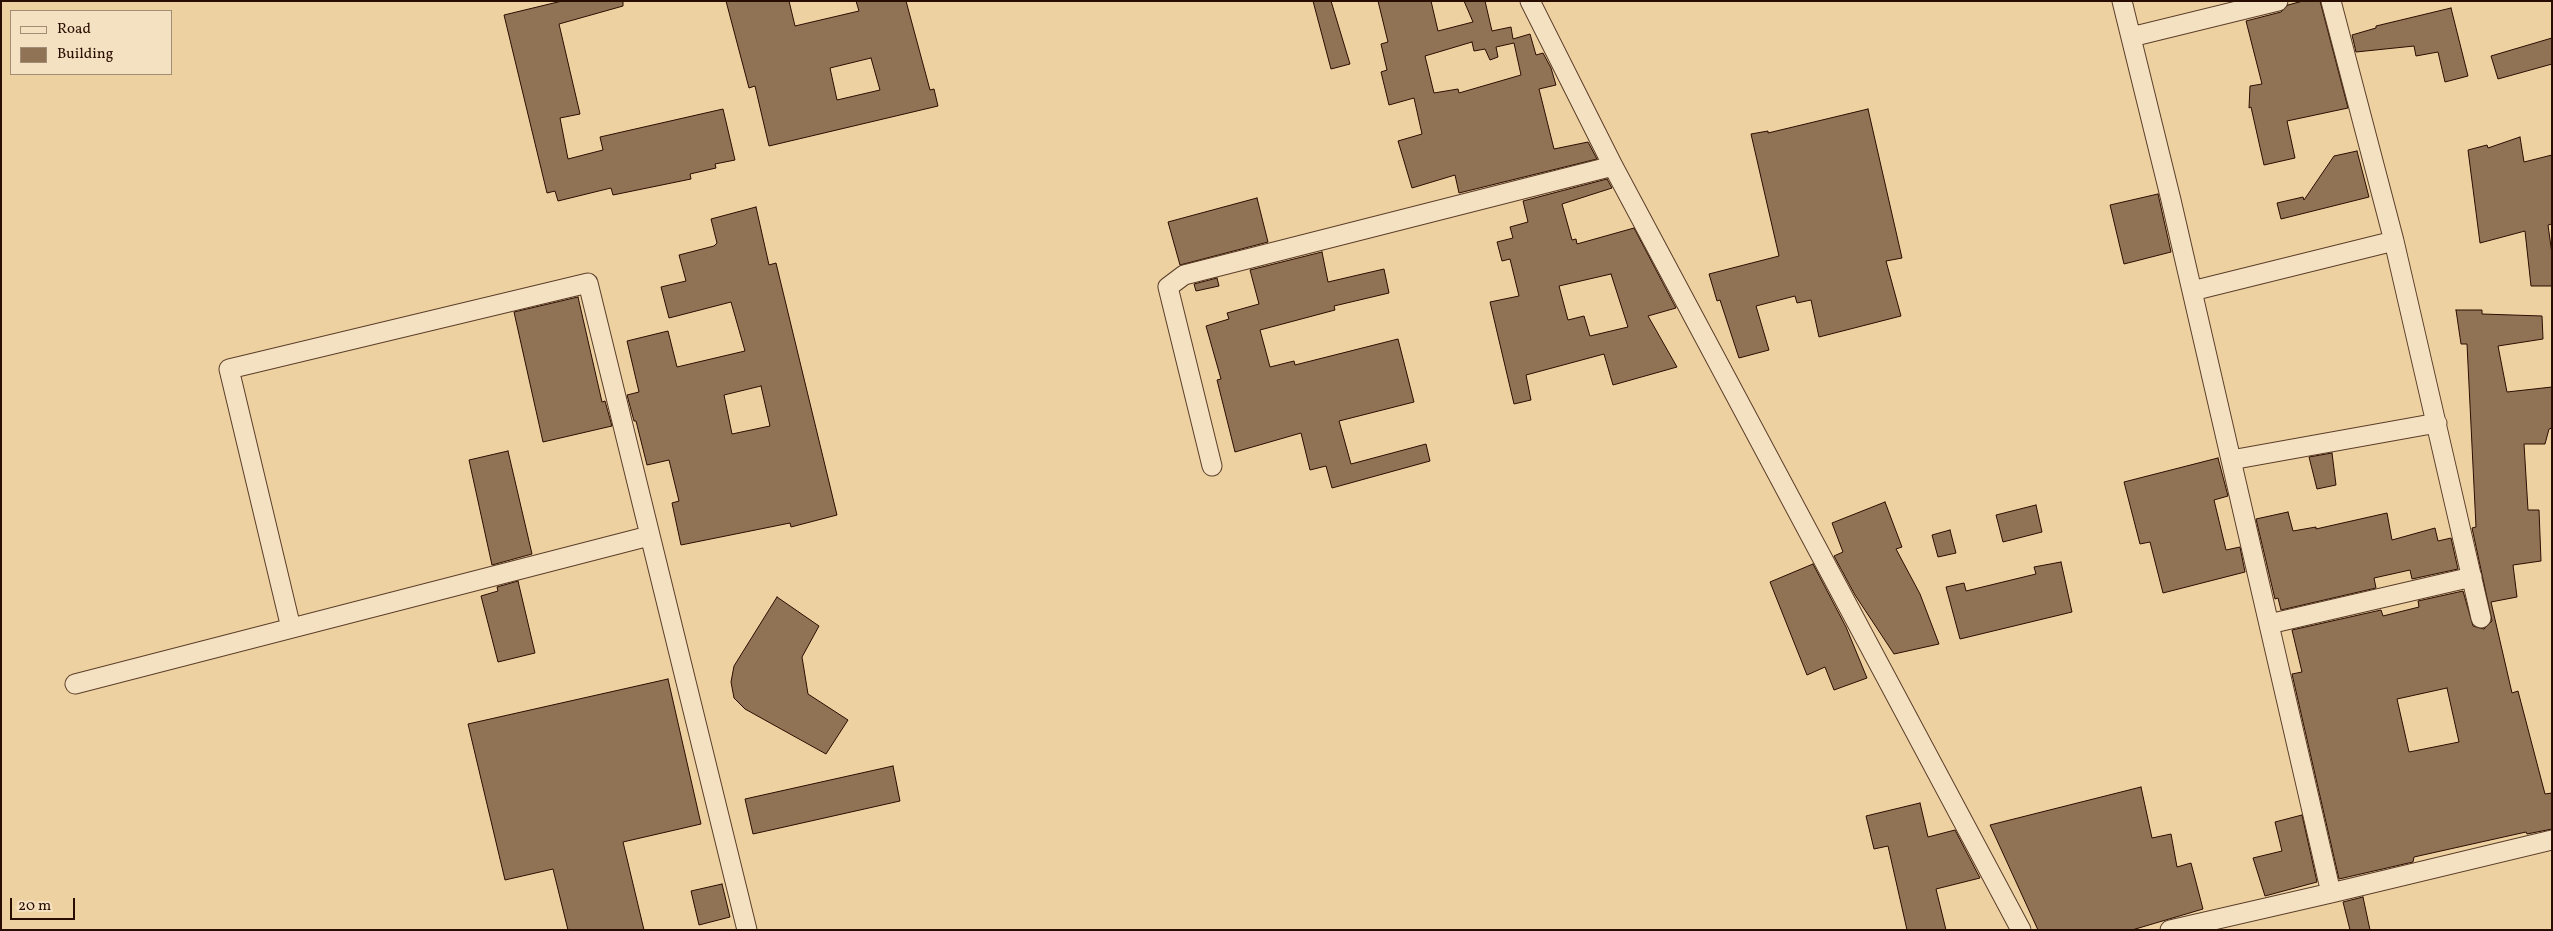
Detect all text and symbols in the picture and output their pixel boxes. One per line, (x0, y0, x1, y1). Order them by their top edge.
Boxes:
legend (10, 10, 172, 75)
text: Road (57, 19, 91, 40)
text: Building (57, 44, 113, 65)
scale bar (12, 888, 78, 920)
text: 20 m (18, 896, 51, 917)

